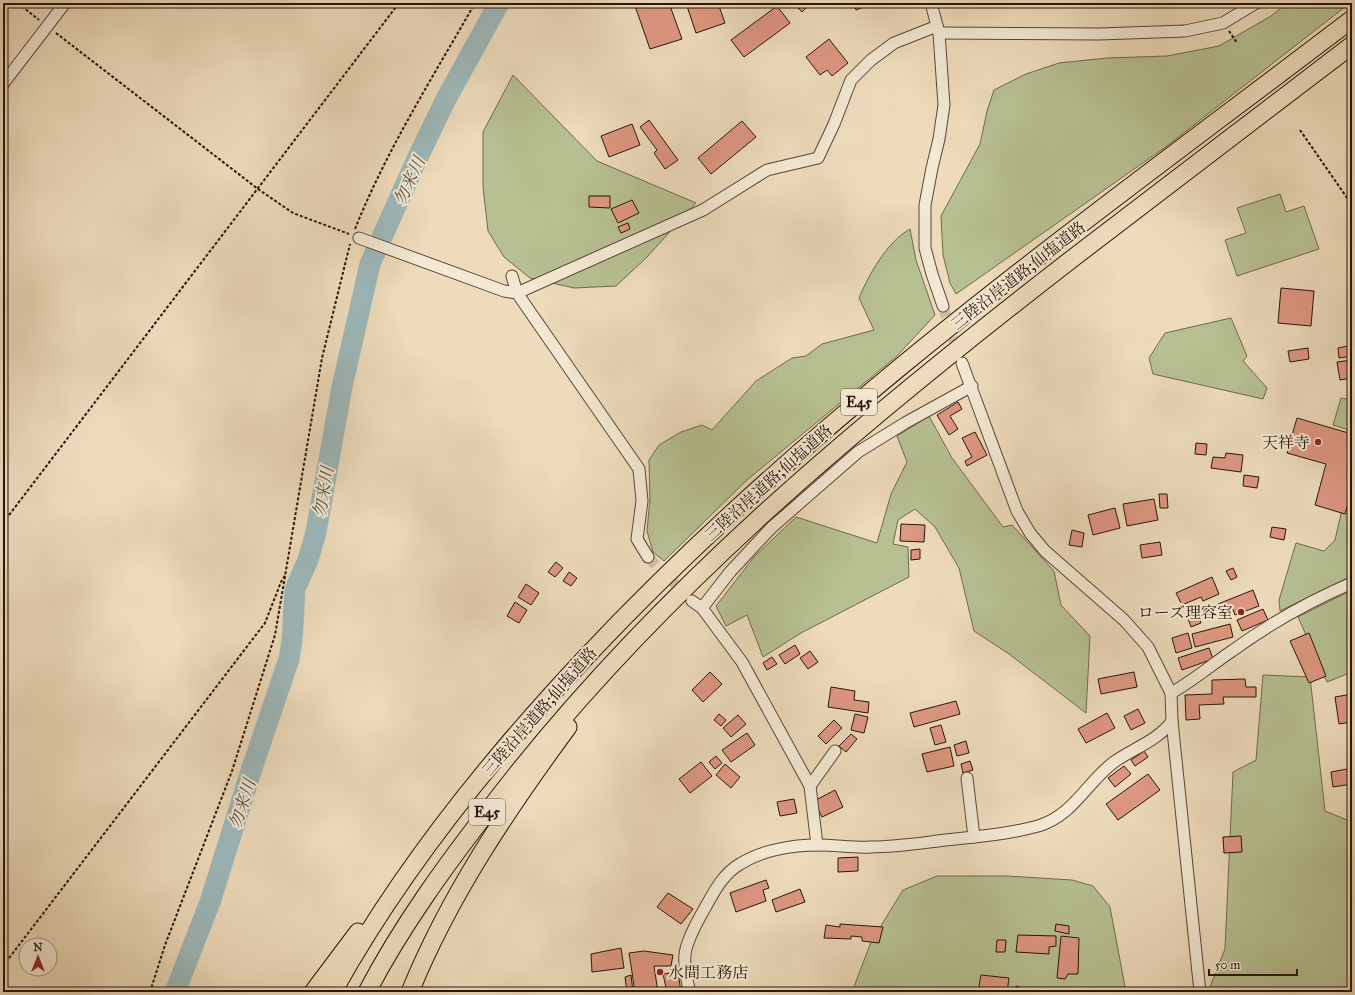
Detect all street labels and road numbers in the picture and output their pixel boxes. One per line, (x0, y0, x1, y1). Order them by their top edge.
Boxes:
street label: 三陸沿岸道路;仙塩道路 (948, 217, 1089, 334)
road number: E45 (841, 389, 877, 415)
street label: 三陸沿岸道路;仙塩道路 (701, 420, 836, 544)
street label: 三陸沿岸道路;仙塩道路 (478, 643, 601, 780)
road number: E45 (469, 799, 505, 825)

